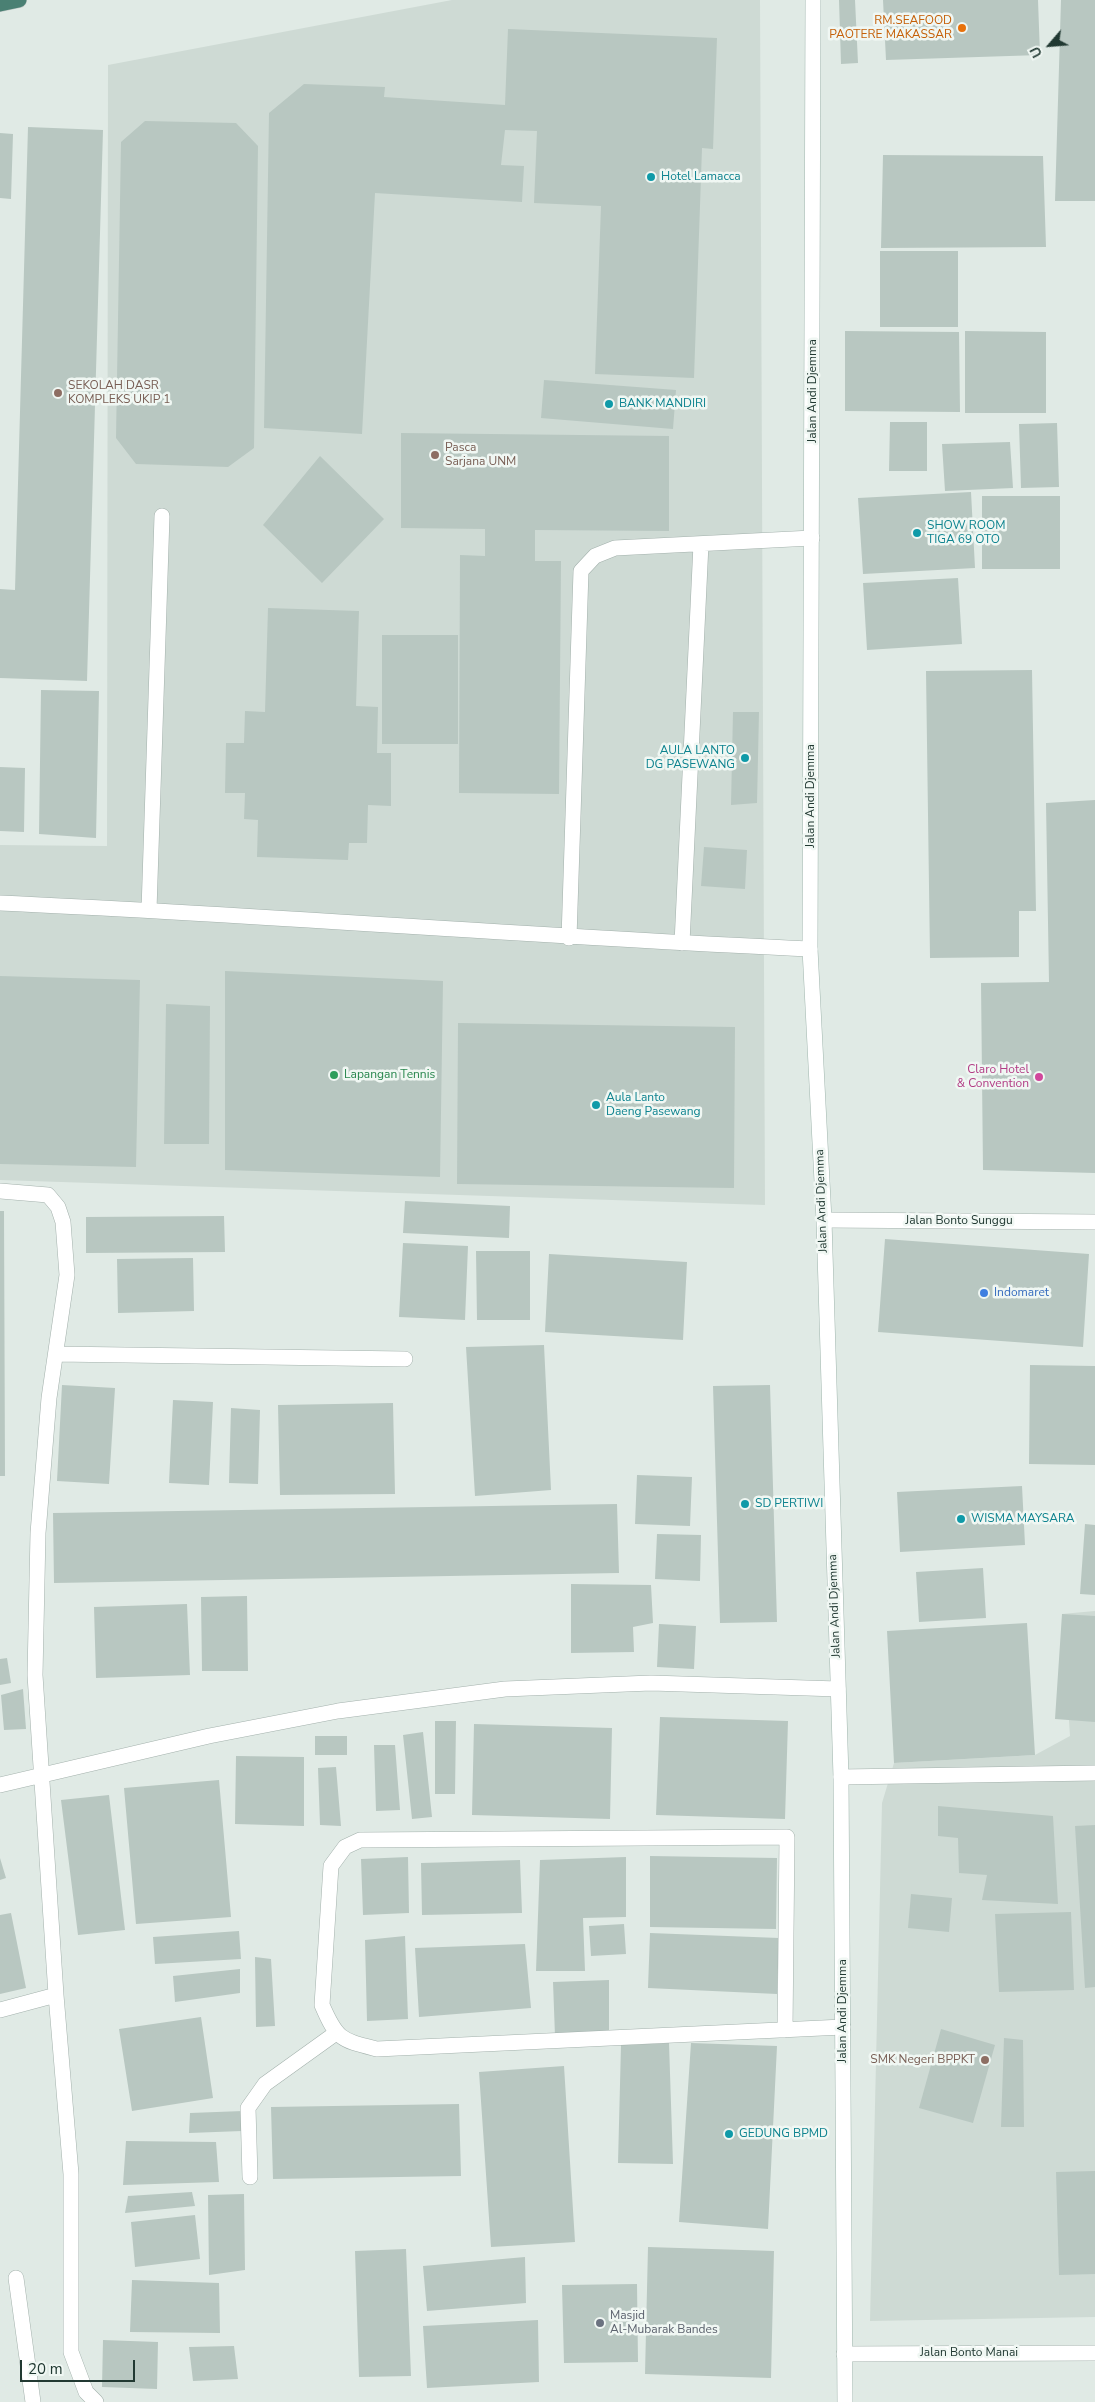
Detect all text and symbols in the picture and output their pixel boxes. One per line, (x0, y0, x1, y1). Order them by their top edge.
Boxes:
place label: RM.SEAFOOD PAOTERE MAKASSAR (829, 14, 952, 42)
north arrow (1025, 20, 1075, 70)
marker: RM.SEAFOOD PAOTERE MAKASSAR (956, 22, 968, 34)
text: U (1025, 43, 1047, 61)
place label: Hotel Lamacca (661, 170, 741, 184)
marker: Hotel Lamacca (645, 171, 657, 183)
street label: Jalan Andi Djemma (806, 339, 820, 443)
place label: SEKOLAH DASR KOMPLEKS UKIP 1 (68, 379, 171, 407)
marker: SEKOLAH DASR KOMPLEKS UKIP 1 (52, 387, 64, 399)
place label: BANK MANDIRI (619, 397, 706, 411)
marker: BANK MANDIRI (603, 398, 615, 410)
place label: Pasca Sarjana UNM (445, 441, 516, 469)
marker: Pasca Sarjana UNM (429, 449, 441, 461)
place label: SHOW ROOM TIGA 69 OTO (927, 519, 1005, 547)
marker: SHOW ROOM TIGA 69 OTO (911, 527, 923, 539)
place label: AULA LANTO DG PASEWANG (646, 744, 735, 772)
street label: Jalan Andi Djemma (804, 744, 818, 848)
marker: AULA LANTO DG PASEWANG (739, 752, 751, 764)
place label: Claro Hotel & Convention (957, 1063, 1029, 1091)
place label: Lapangan Tennis (344, 1068, 435, 1082)
marker: Lapangan Tennis (328, 1069, 340, 1081)
marker: Claro Hotel & Convention (1033, 1071, 1045, 1083)
place label: Aula Lanto Daeng Pasewang (606, 1091, 701, 1119)
marker: Aula Lanto Daeng Pasewang (590, 1099, 602, 1111)
street label: Jalan Andi Djemma (813, 1149, 831, 1253)
street label: Jalan Bonto Sunggu (905, 1214, 1013, 1228)
place label: Indomaret (994, 1286, 1049, 1300)
marker: Indomaret (978, 1287, 990, 1299)
place label: SD PERTIWI (755, 1497, 823, 1511)
marker: SD PERTIWI (739, 1498, 751, 1510)
place label: WISMA MAYSARA (971, 1512, 1075, 1526)
marker: WISMA MAYSARA (955, 1513, 967, 1525)
street label: Jalan Andi Djemma (826, 1554, 844, 1658)
street label: Jalan Andi Djemma (836, 1959, 850, 2063)
place label: SMK Negeri BPPKT (870, 2053, 975, 2067)
marker: SMK Negeri BPPKT (979, 2054, 991, 2066)
place label: GEDUNG BPMD (739, 2127, 828, 2141)
marker: GEDUNG BPMD (723, 2128, 735, 2140)
place label: Masjid Al-Mubarak Bandes (610, 2309, 718, 2337)
marker: Masjid Al-Mubarak Bandes (594, 2317, 606, 2329)
street label: Jalan Bonto Manai (920, 2346, 1018, 2360)
scale bar (22, 2350, 138, 2382)
text: 20 m (28, 2359, 63, 2379)

